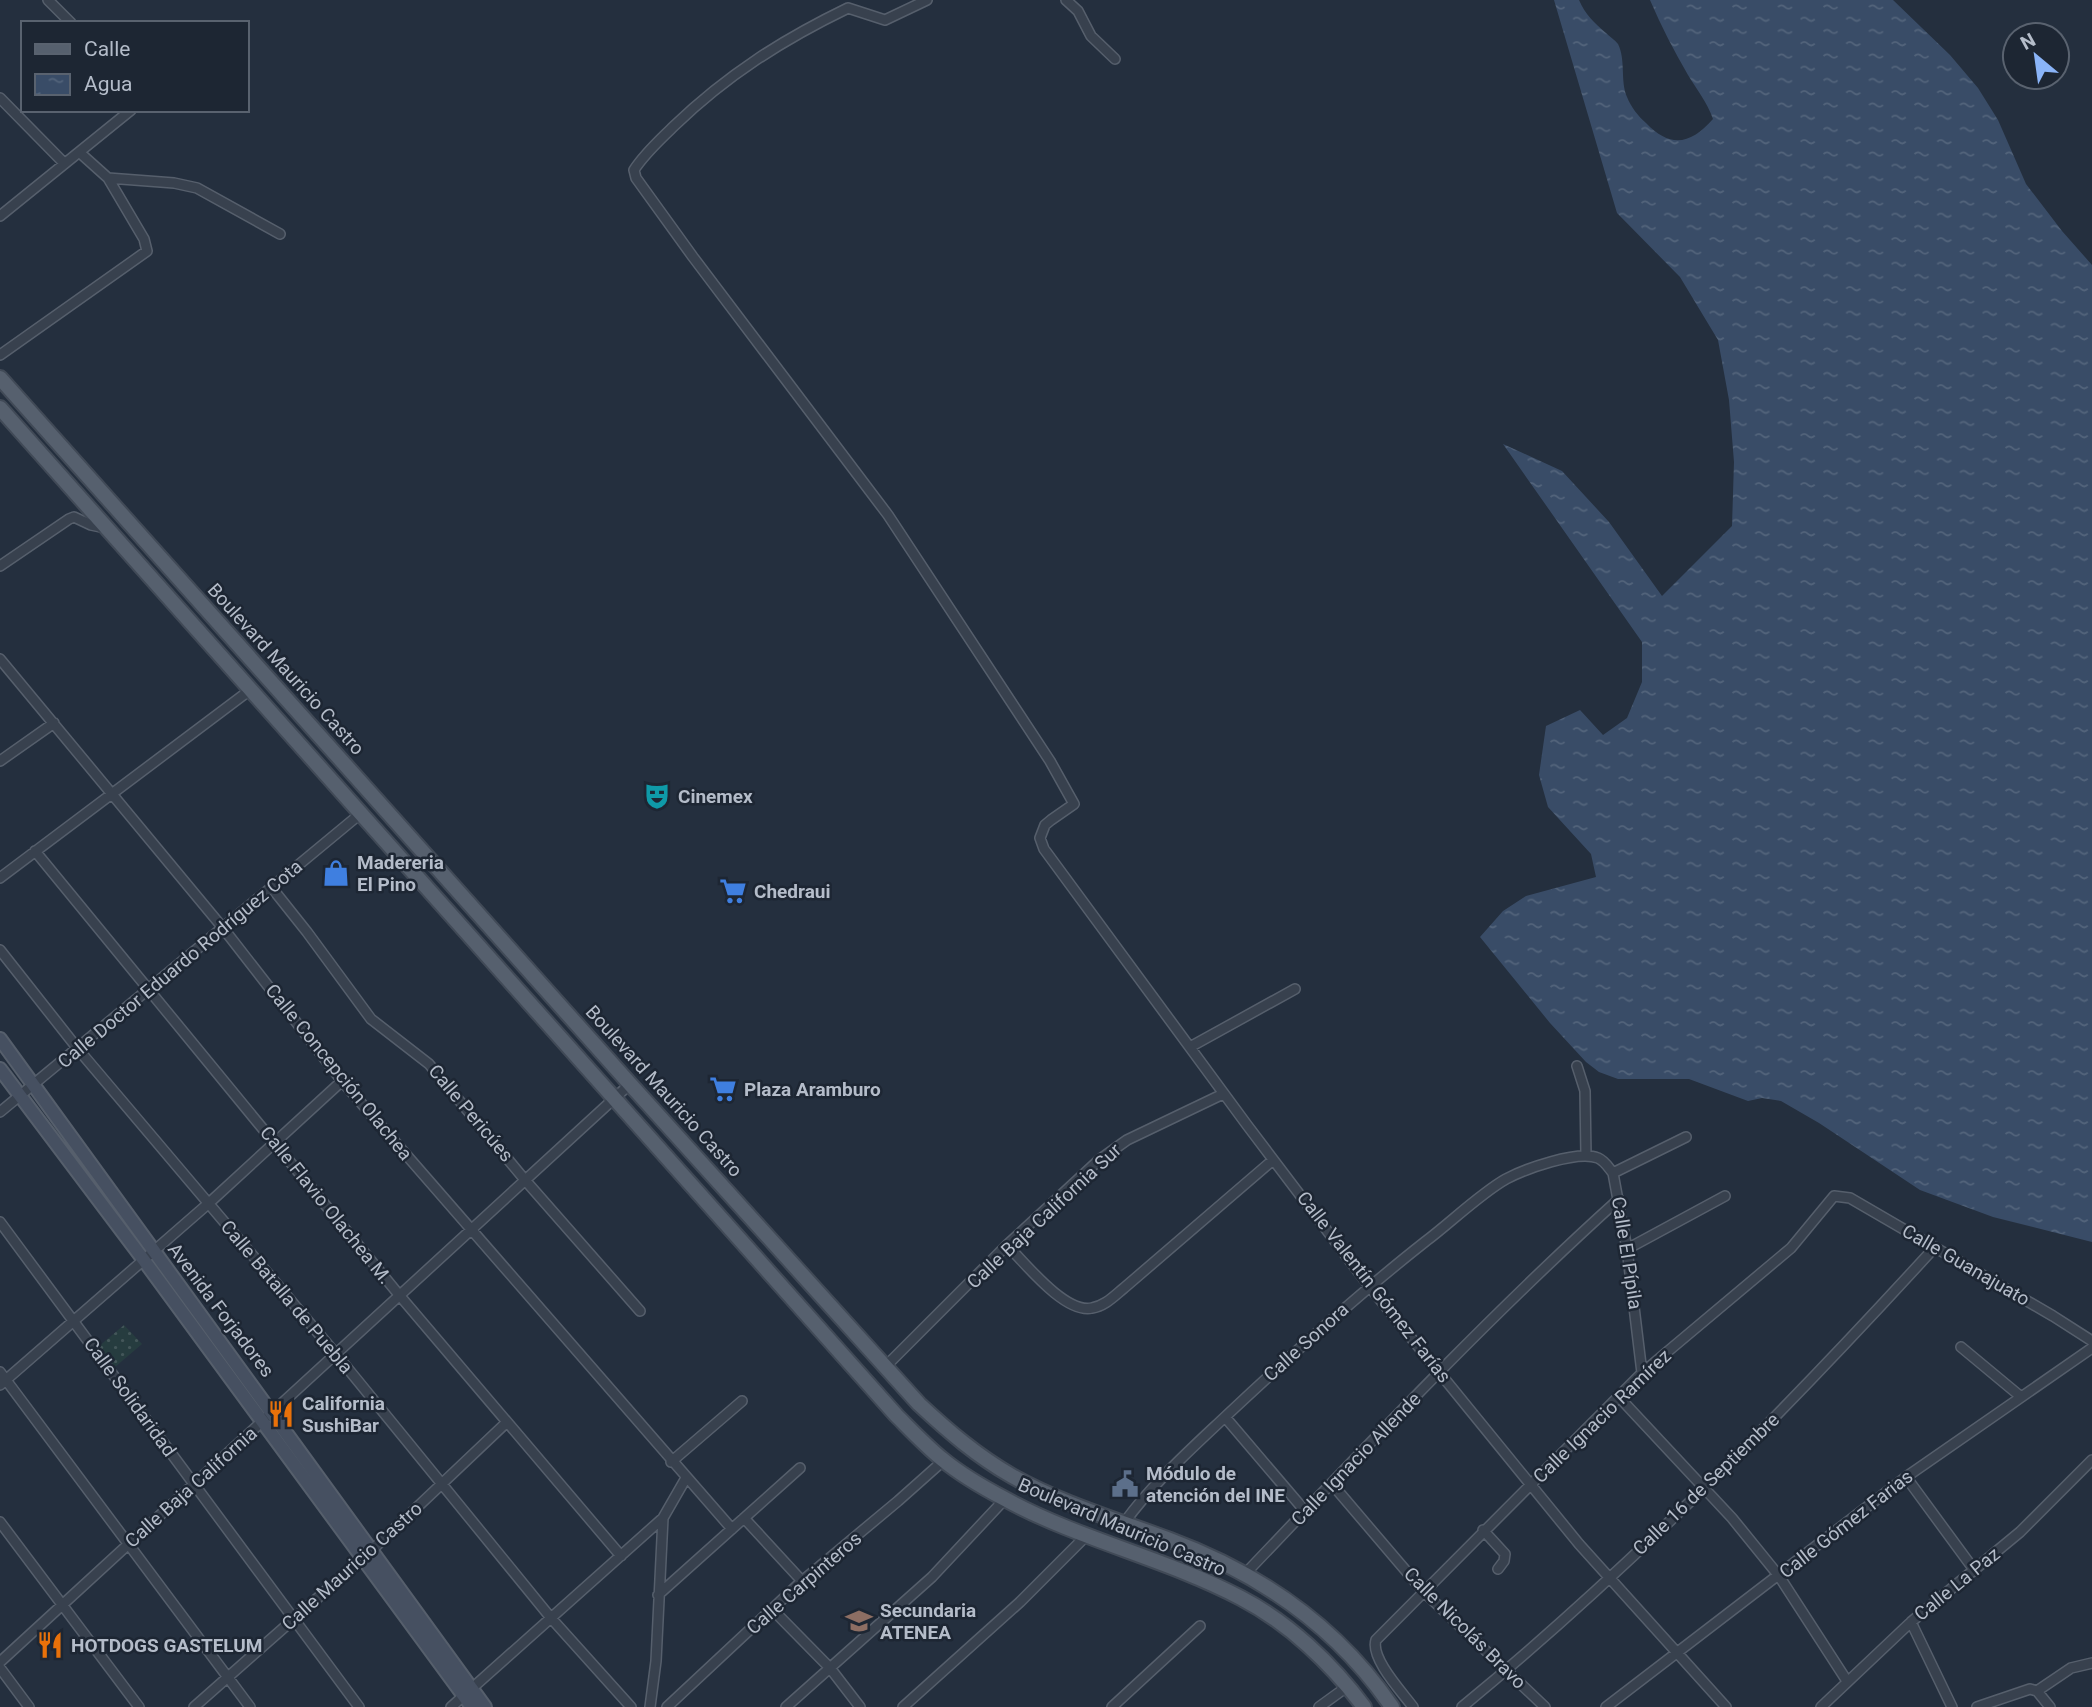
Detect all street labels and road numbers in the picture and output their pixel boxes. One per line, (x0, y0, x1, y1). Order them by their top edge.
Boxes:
street label: Boulevard Mauricio Castro (203, 578, 369, 760)
street label: Calle Doctor Eduardo Rodríguez Cota (53, 855, 307, 1073)
street label: Calle Concepción Olachea (261, 979, 417, 1165)
street label: Boulevard Mauricio Castro (581, 1000, 747, 1182)
street label: Calle Pericúes (424, 1060, 518, 1166)
street label: Calle Flavio Olachea M. (255, 1121, 397, 1289)
street label: Calle Baja California Sur (962, 1138, 1126, 1294)
street label: Calle Valentín Gómez Farías (1292, 1187, 1456, 1387)
street label: Calle El Pípila (1607, 1195, 1647, 1311)
street label: Calle Batalla de Puebla (216, 1216, 358, 1378)
street label: Calle Guanajuato (1898, 1219, 2034, 1311)
street label: Avenida Forjadores (163, 1238, 279, 1382)
street label: Calle Sonora (1259, 1298, 1353, 1386)
street label: Calle Solidaridad (79, 1333, 181, 1461)
street label: Calle Ignacio Ramírez (1528, 1344, 1676, 1488)
street label: Calle Ignacio Allende (1286, 1388, 1426, 1530)
street label: Calle 16 de Septiembre (1628, 1408, 1784, 1560)
street label: Calle Baja California (120, 1422, 262, 1552)
street label: Calle Gómez Farias (1775, 1465, 1917, 1583)
street label: Boulevard Mauricio Castro (1015, 1473, 1229, 1581)
street label: Calle Mauricio Castro (277, 1497, 427, 1635)
street label: Calle Carpinteros (742, 1527, 866, 1639)
street label: Calle La Paz (1909, 1542, 2005, 1626)
street label: Calle Nicolás Bravo (1399, 1562, 1531, 1694)

